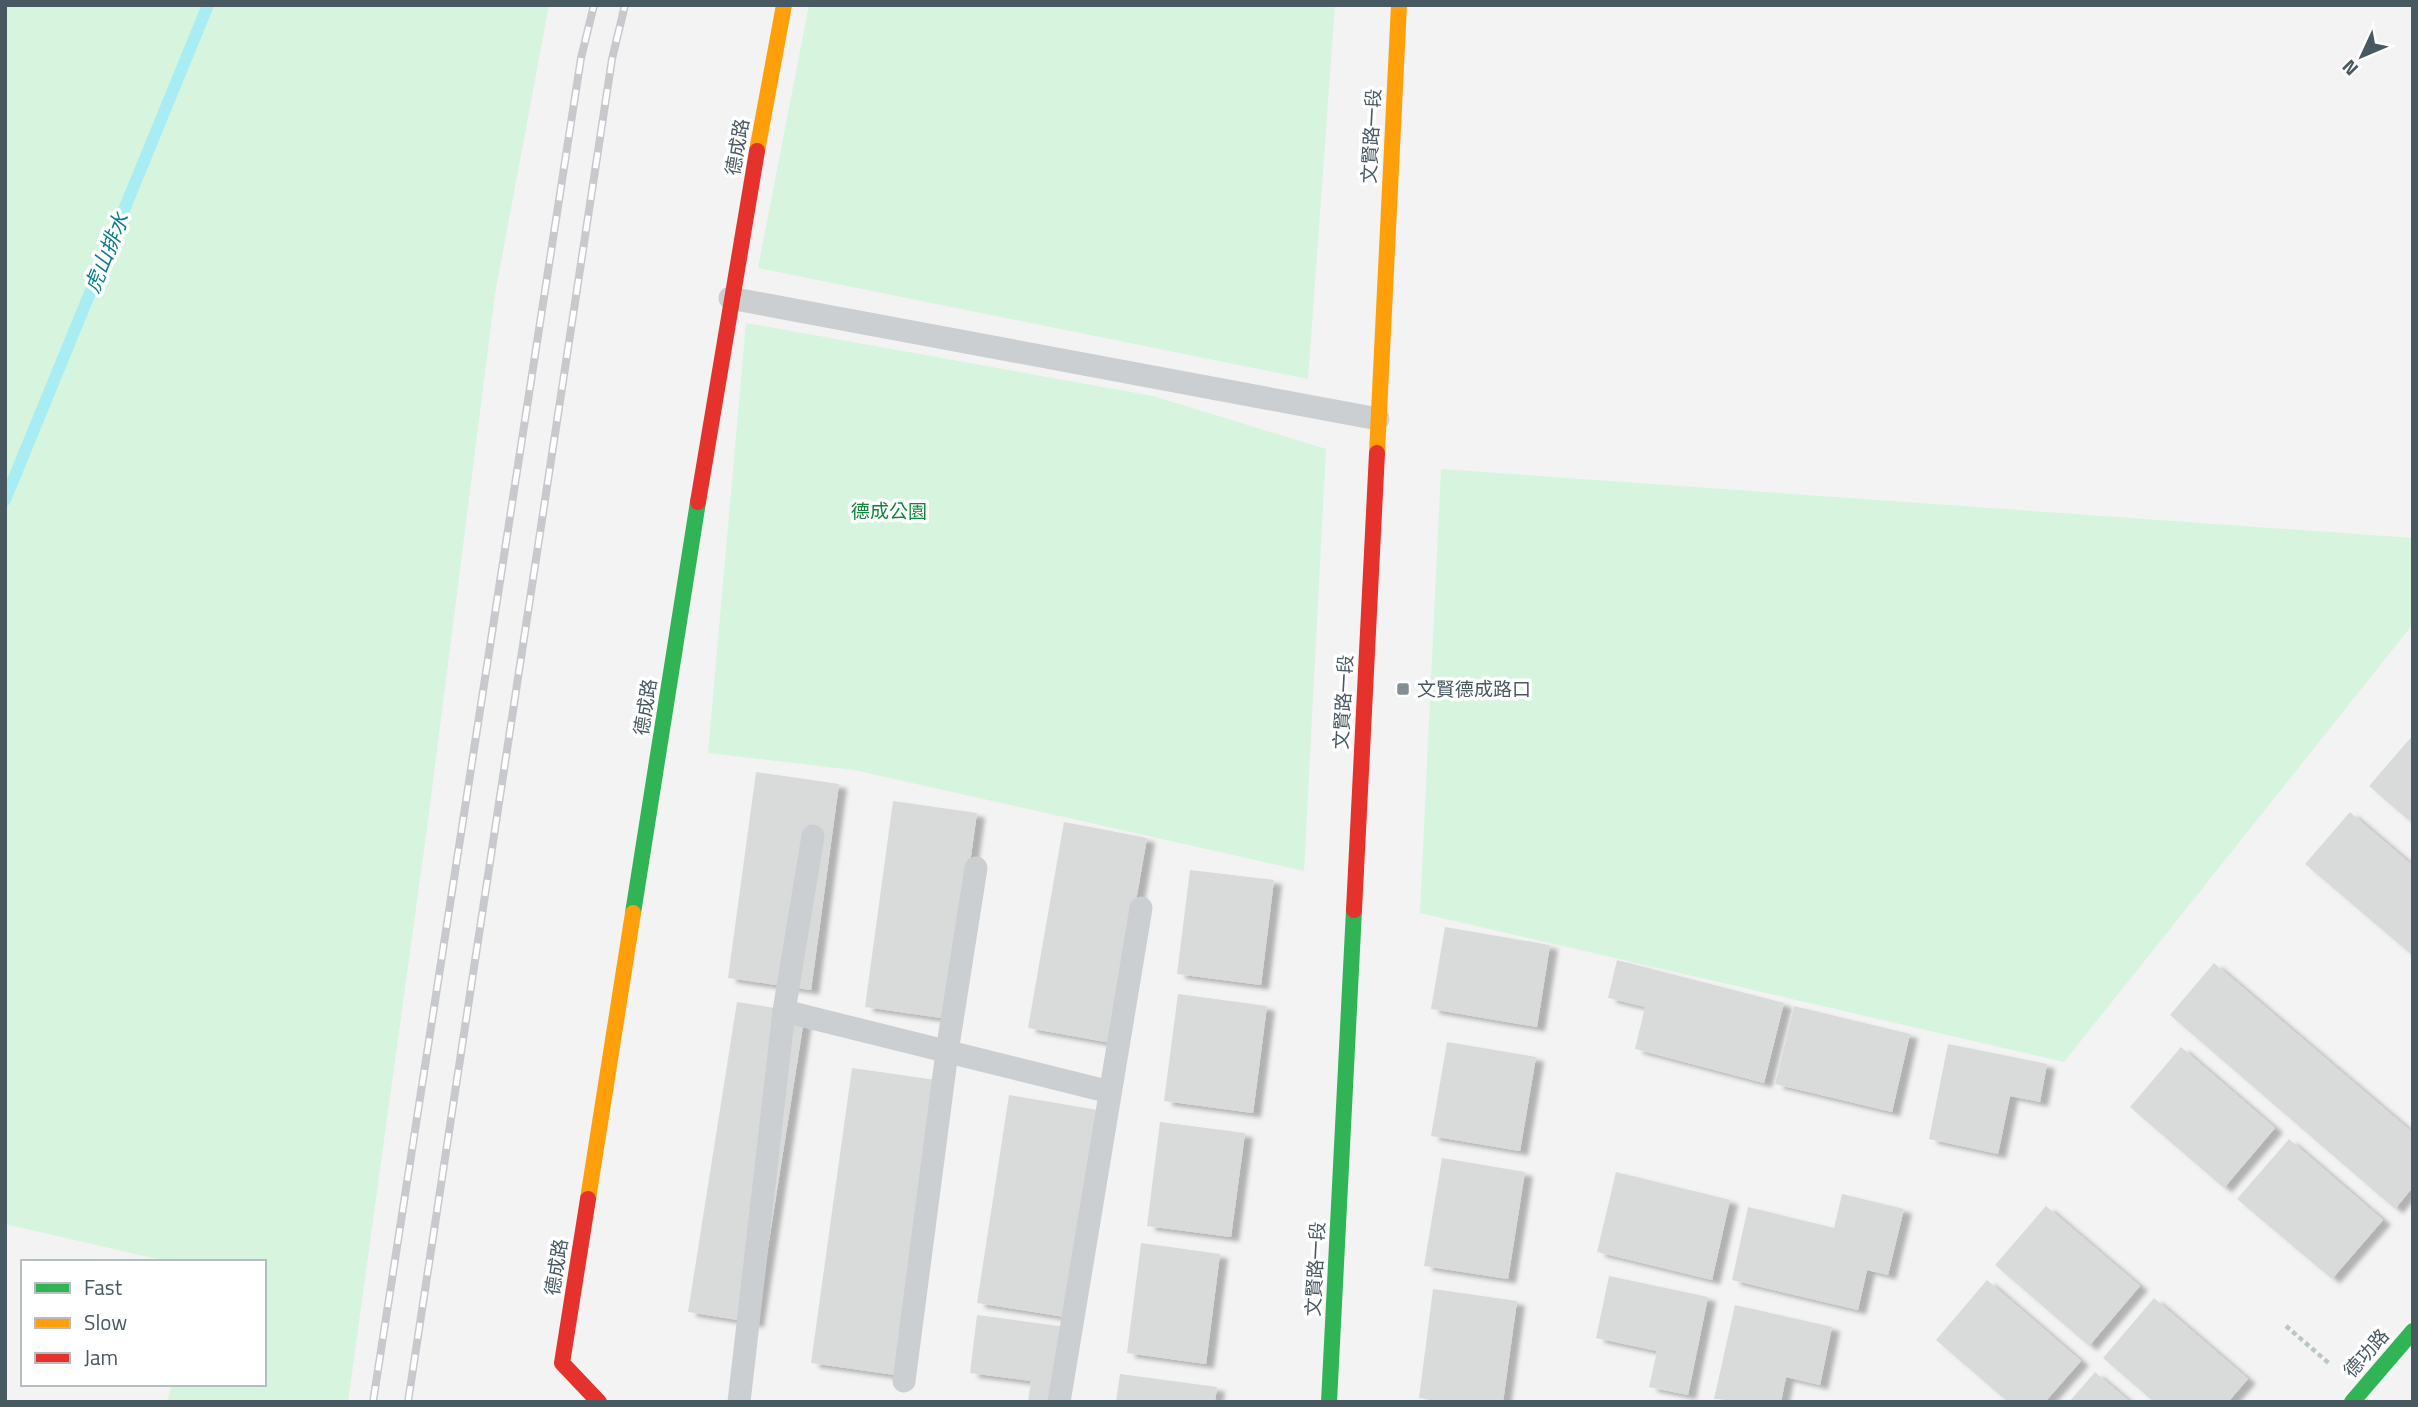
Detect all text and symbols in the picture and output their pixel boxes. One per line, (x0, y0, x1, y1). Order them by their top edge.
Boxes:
north arrow (2327, 21, 2397, 91)
text: N (2334, 53, 2364, 83)
street label: 文賢路一段 (1354, 88, 1387, 184)
street label: 德成路 (717, 116, 756, 178)
water label: 虎山排水 (76, 207, 137, 298)
park label: 德成公園 (851, 496, 927, 525)
street label: 文賢路一段 (1326, 654, 1359, 750)
place label: 文賢德成路口 (1417, 674, 1531, 703)
street label: 德成路 (626, 676, 663, 737)
marker: 文賢德成路口 (1395, 681, 1411, 697)
street label: 文賢路一段 (1298, 1221, 1331, 1317)
street label: 德成路 (537, 1236, 574, 1297)
legend (21, 1260, 266, 1386)
text: Fast (84, 1271, 123, 1303)
text: Slow (84, 1306, 127, 1338)
street label: 德功路 (2336, 1322, 2395, 1384)
text: Jam (84, 1341, 118, 1373)

